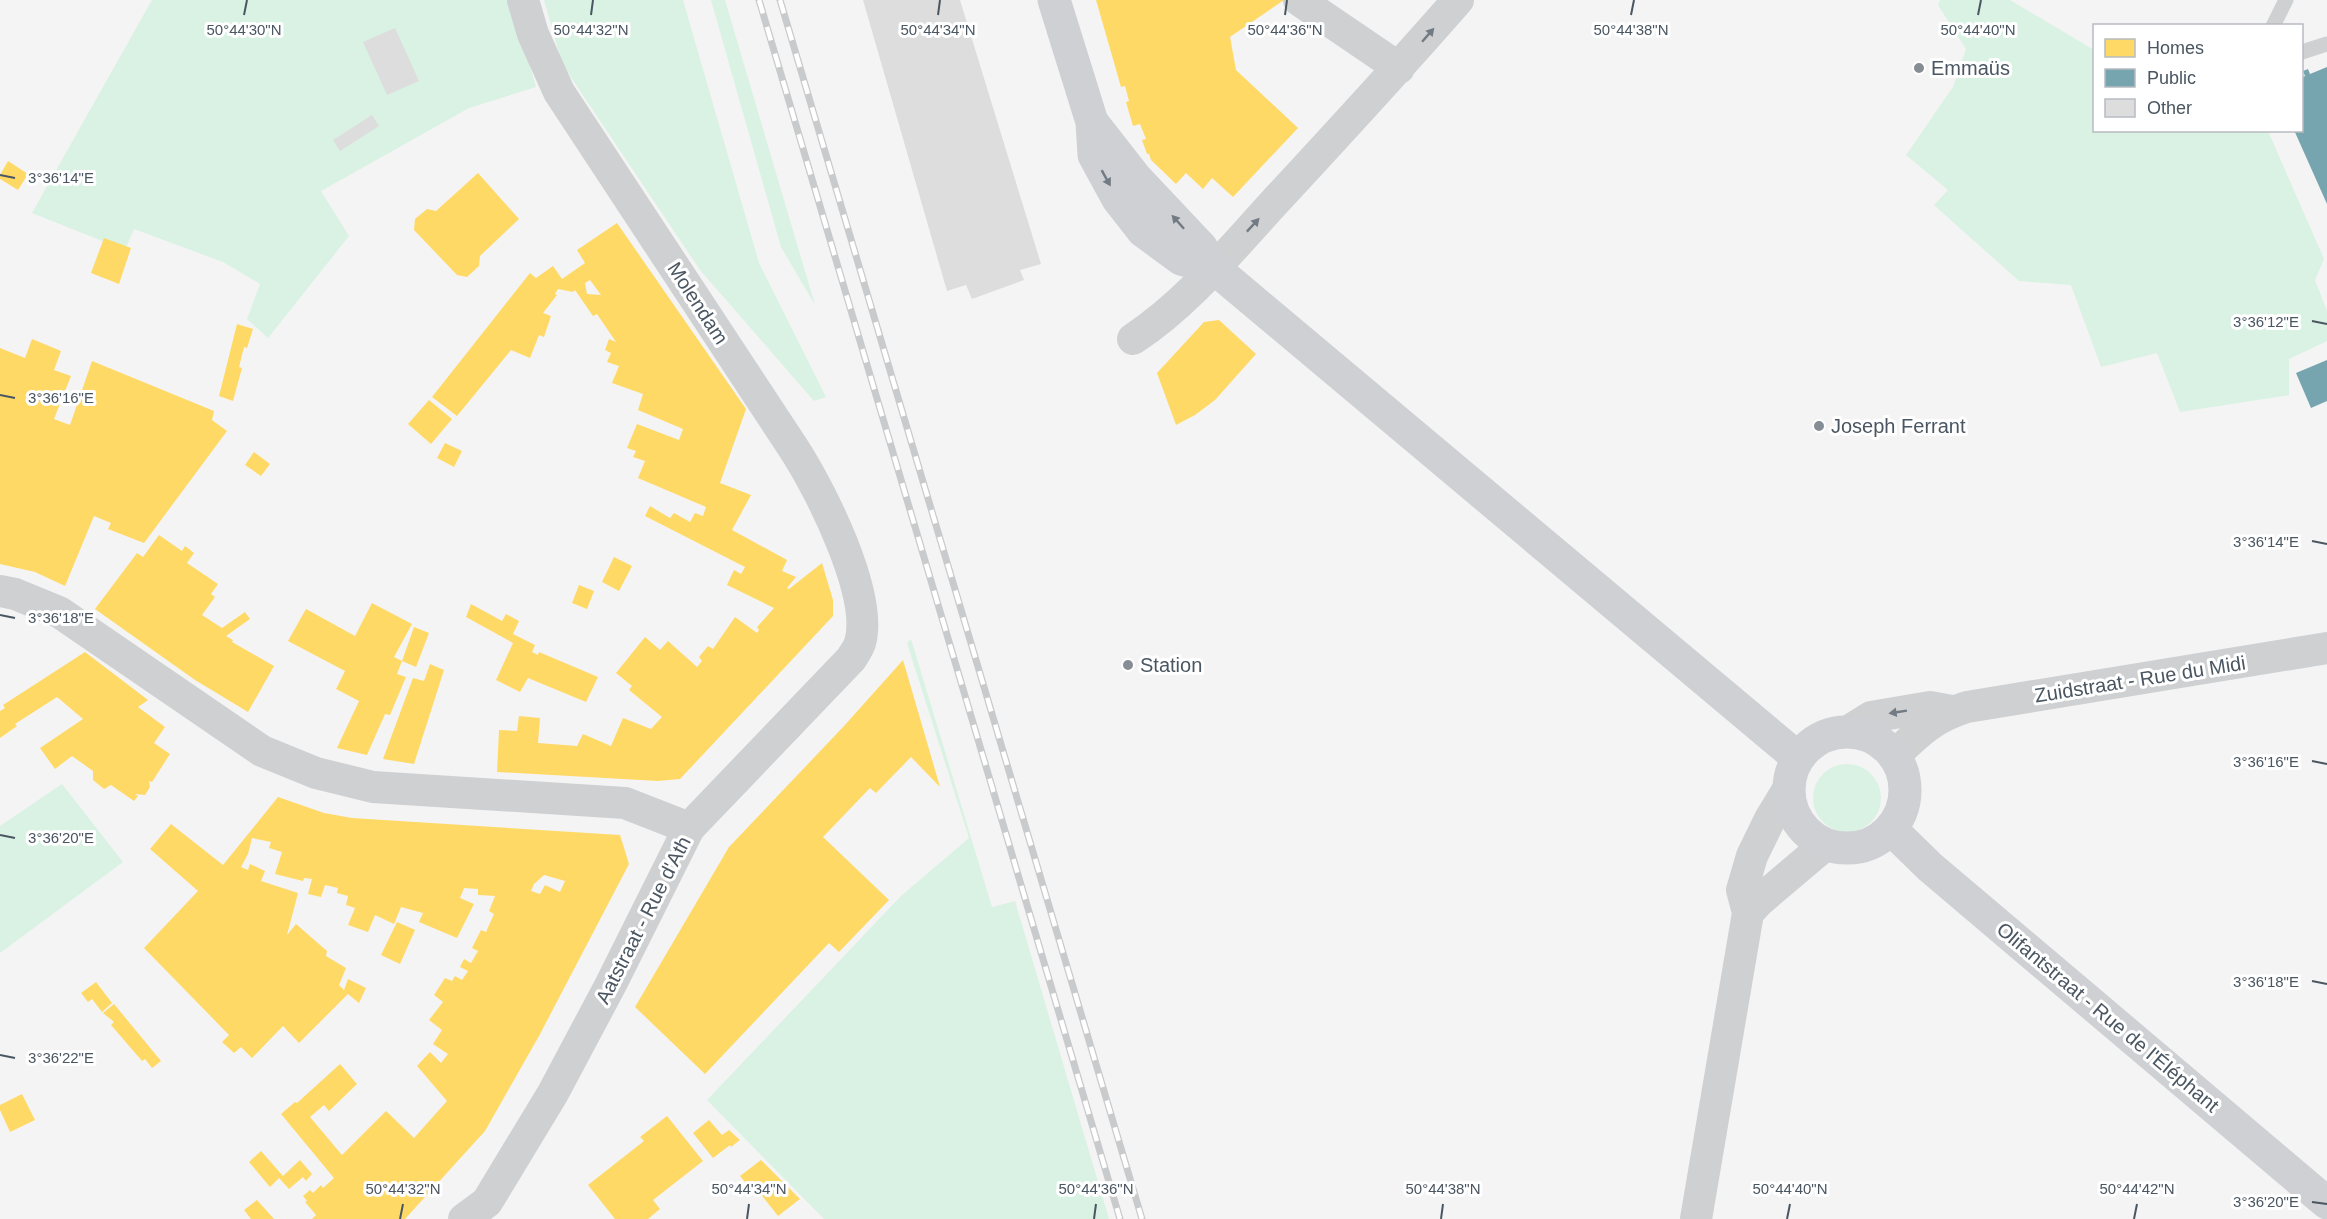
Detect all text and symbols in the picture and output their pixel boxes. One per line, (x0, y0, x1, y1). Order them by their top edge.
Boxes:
text: 50°44'30"N (206, 21, 282, 38)
text: 50°44'32"N (553, 21, 629, 38)
text: 50°44'34"N (900, 21, 976, 38)
text: 50°44'36"N (1247, 21, 1323, 38)
text: 50°44'38"N (1593, 21, 1669, 38)
text: 50°44'40"N (1940, 21, 2016, 38)
legend (2093, 24, 2303, 132)
one-way arrow (1421, 28, 1434, 43)
text: Homes (2147, 38, 2204, 58)
place label: Emmaüs (1931, 57, 2010, 79)
marker: Emmaüs (1912, 61, 1926, 75)
text: Public (2147, 68, 2196, 88)
text: Other (2147, 98, 2192, 118)
text: 3°36'14"E (28, 169, 94, 186)
one-way arrow (1101, 169, 1111, 186)
one-way arrow (1172, 215, 1185, 230)
one-way arrow (1246, 218, 1260, 232)
street label: Molendam (663, 258, 733, 348)
text: 3°36'12"E (2233, 313, 2299, 330)
text: 3°36'16"E (28, 389, 94, 406)
place label: Joseph Ferrant (1831, 415, 1966, 437)
marker: Joseph Ferrant (1812, 419, 1826, 433)
text: 3°36'14"E (2233, 533, 2299, 550)
text: 3°36'18"E (28, 609, 94, 626)
street label: Zuidstraat - Rue du Midi (2033, 651, 2247, 707)
place label: Station (1140, 654, 1202, 676)
marker: Station (1121, 658, 1135, 672)
one-way arrow (1889, 708, 1908, 717)
text: 3°36'16"E (2233, 753, 2299, 770)
text: 3°36'20"E (28, 829, 94, 846)
street label: Aatstraat - Rue d'Ath (591, 833, 695, 1007)
street label: Olifantstraat - Rue de l'Éléphant (1993, 918, 2224, 1117)
text: 3°36'18"E (2233, 973, 2299, 990)
text: 3°36'22"E (28, 1049, 94, 1066)
text: 50°44'32"N (365, 1180, 441, 1197)
text: 50°44'34"N (711, 1180, 787, 1197)
text: 50°44'36"N (1058, 1180, 1134, 1197)
text: 50°44'38"N (1405, 1180, 1481, 1197)
text: 50°44'40"N (1752, 1180, 1828, 1197)
text: 50°44'42"N (2099, 1180, 2175, 1197)
text: 3°36'20"E (2233, 1193, 2299, 1210)

